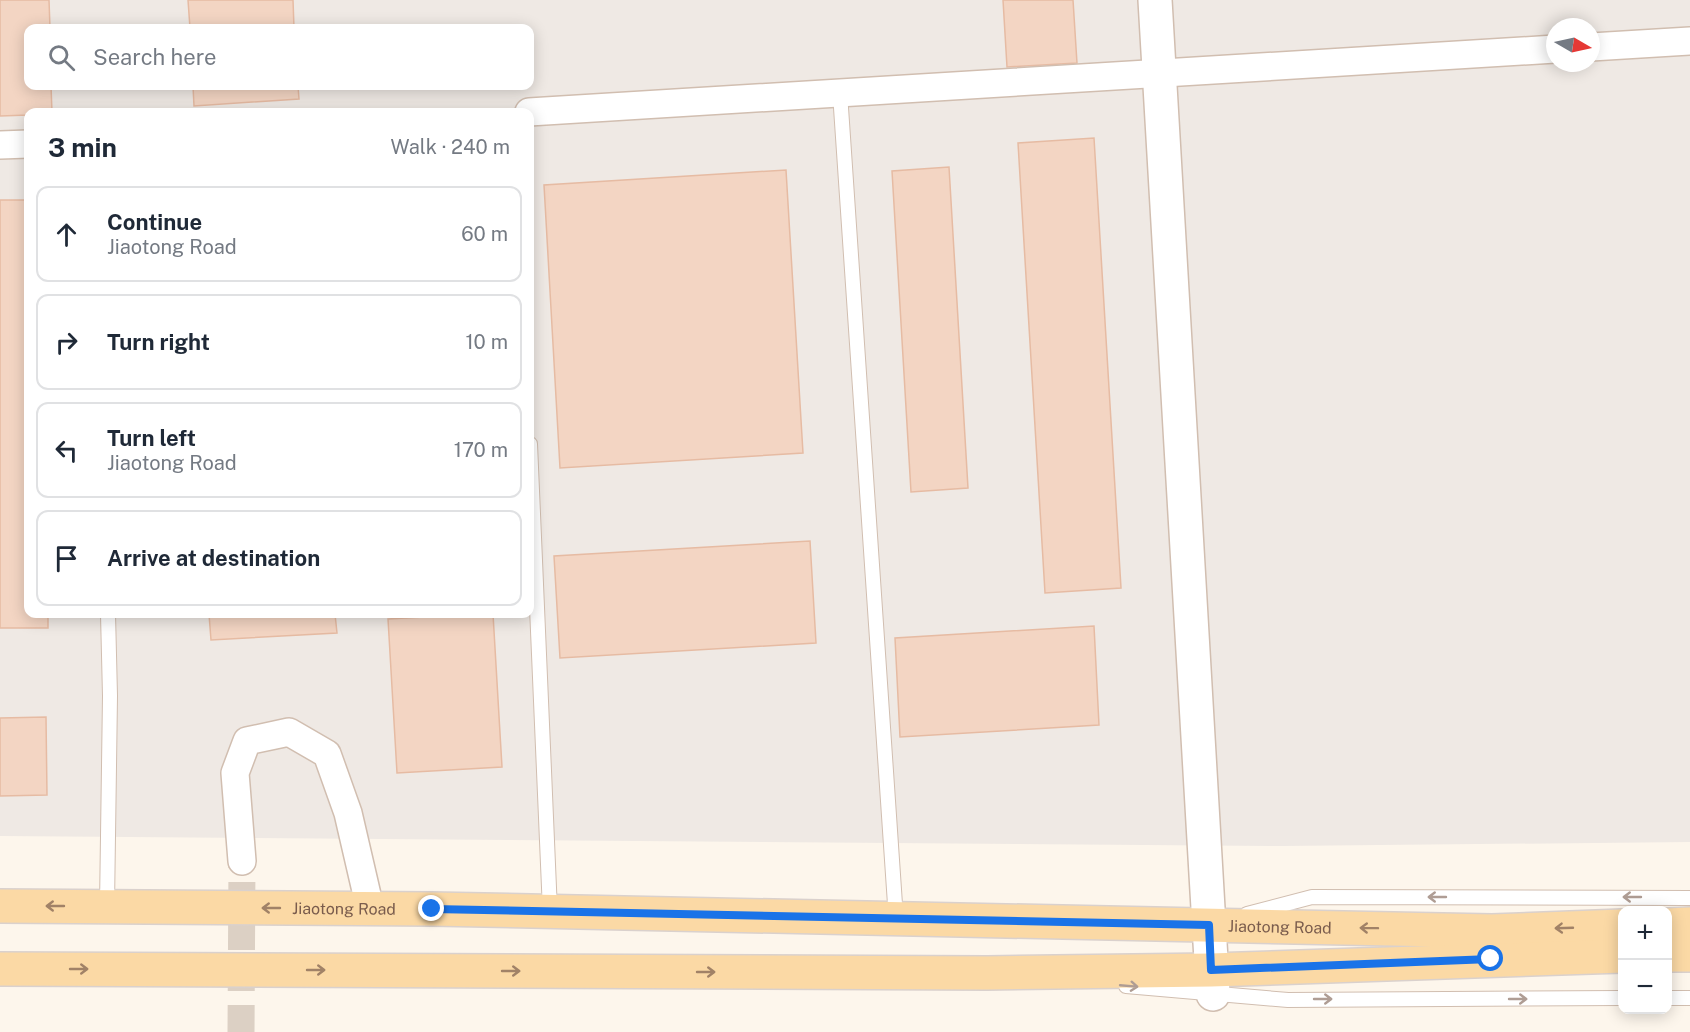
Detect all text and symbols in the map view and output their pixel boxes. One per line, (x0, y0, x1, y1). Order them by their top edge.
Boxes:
north arrow (1546, 18, 1600, 72)
search box (24, 24, 534, 90)
icon: search (45, 41, 78, 74)
text: Search here (93, 44, 217, 70)
text: 3 min (48, 132, 117, 163)
text: Walk · 240 m (390, 135, 510, 159)
text: Continue (107, 209, 202, 235)
icon: ahead (50, 218, 83, 251)
text: 60 m (461, 222, 508, 246)
text: Jiaotong Road (107, 235, 237, 259)
icon: right (50, 326, 83, 359)
text: Turn right (107, 329, 210, 355)
text: 10 m (465, 330, 508, 354)
text: Turn left (107, 425, 196, 451)
icon: left (50, 434, 83, 467)
text: 170 m (454, 438, 508, 462)
text: Jiaotong Road (107, 451, 237, 475)
icon: arrive (50, 542, 83, 575)
text: Arrive at destination (107, 545, 320, 571)
one-way arrow (1427, 891, 1447, 903)
one-way arrow (1622, 891, 1642, 903)
route end (418, 895, 444, 921)
street label: Jiaotong Road (292, 899, 396, 918)
one-way arrow (46, 900, 66, 912)
one-way arrow (262, 902, 282, 913)
map controls (1618, 906, 1672, 1014)
button: + (1618, 906, 1672, 960)
street label: Jiaotong Road (1228, 916, 1332, 937)
one-way arrow (1360, 923, 1380, 934)
one-way arrow (1555, 923, 1575, 934)
route start (1477, 945, 1503, 971)
button: − (1618, 960, 1672, 1014)
one-way arrow (69, 963, 89, 975)
one-way arrow (306, 964, 326, 976)
one-way arrow (501, 965, 521, 977)
one-way arrow (696, 966, 716, 977)
one-way arrow (1118, 981, 1138, 992)
one-way arrow (1313, 993, 1333, 1005)
one-way arrow (1508, 993, 1528, 1004)

